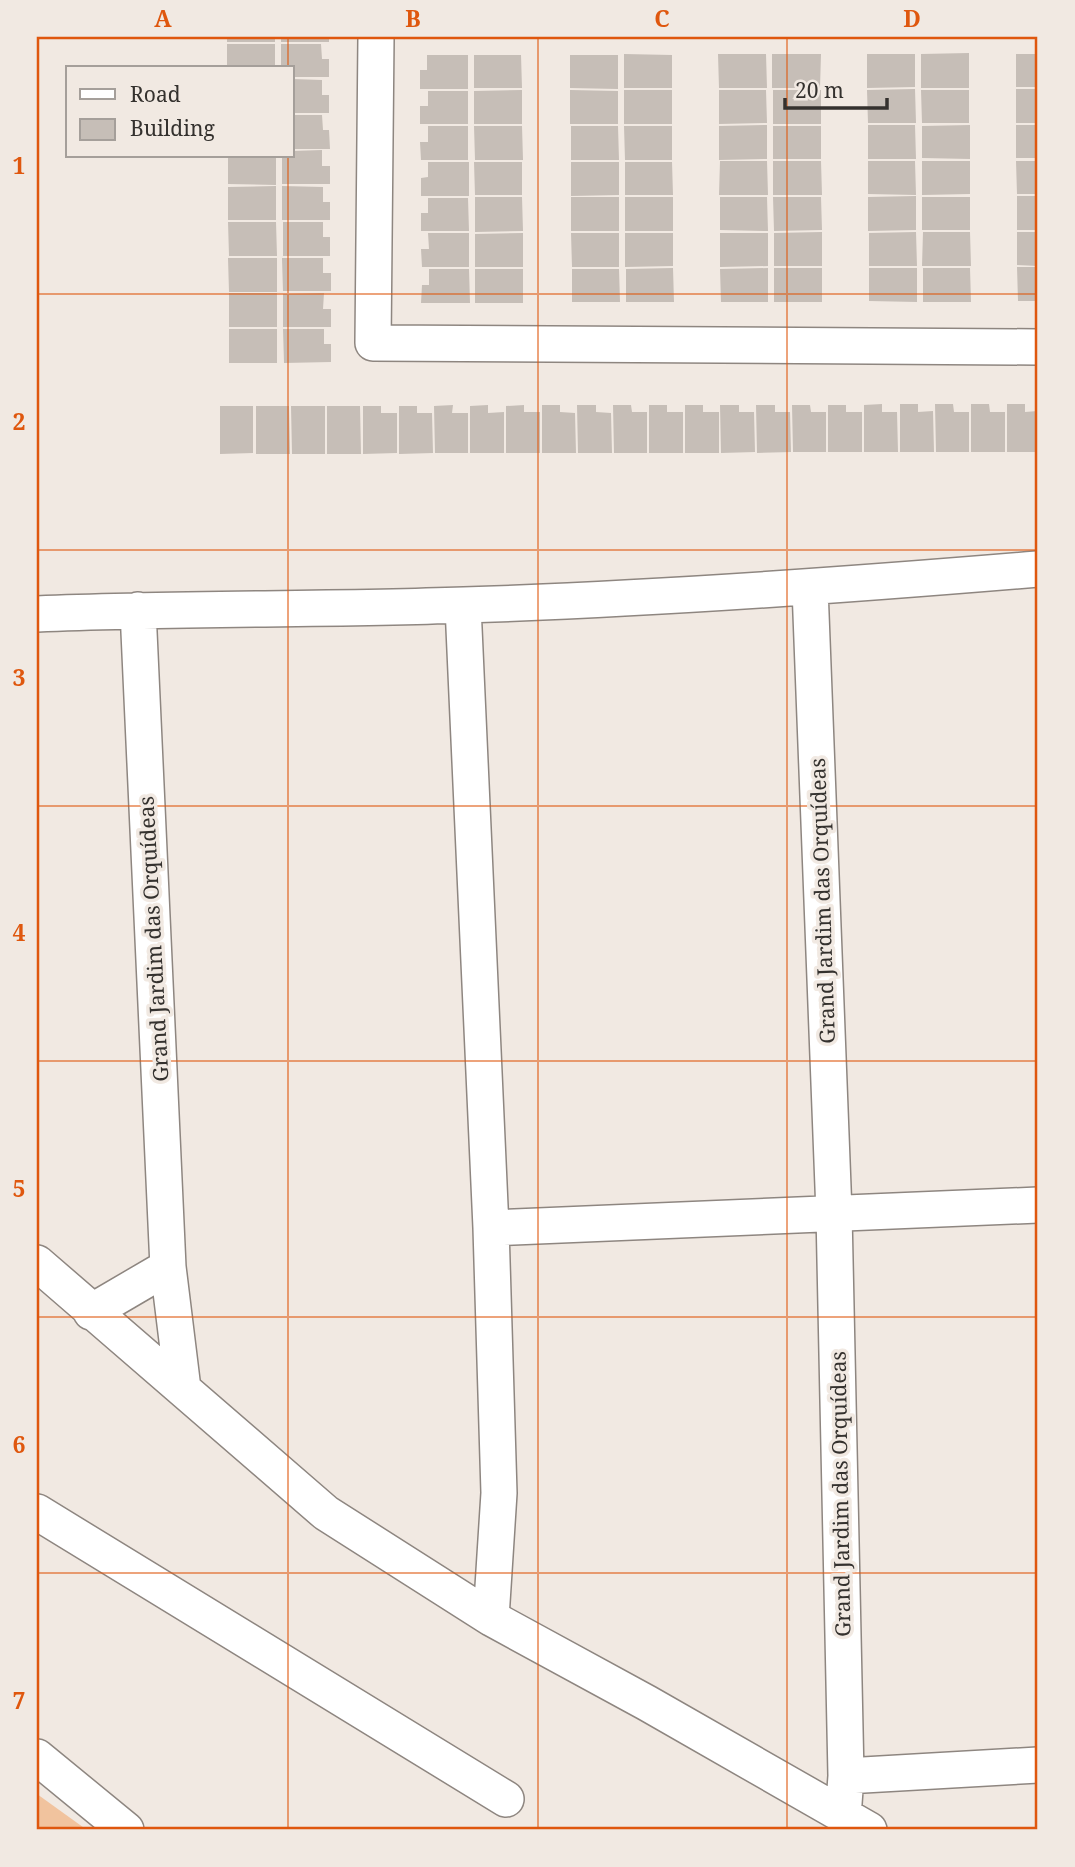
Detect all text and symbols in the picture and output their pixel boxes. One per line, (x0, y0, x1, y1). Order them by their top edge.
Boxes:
text: A (154, 2, 172, 34)
text: B (405, 2, 421, 34)
text: C (654, 2, 670, 34)
text: D (903, 2, 921, 34)
legend (66, 66, 294, 158)
scale bar (785, 66, 886, 110)
text: 20 m (795, 76, 844, 104)
text: Road (130, 80, 181, 108)
text: Building (130, 114, 215, 142)
text: 1 (13, 149, 26, 181)
text: 2 (13, 405, 26, 437)
text: 3 (13, 661, 26, 693)
street label: Grand Jardim das Orquídeas (803, 758, 841, 1044)
street label: Grand Jardim das Orquídeas (132, 796, 174, 1082)
text: 4 (13, 916, 26, 948)
text: 5 (13, 1172, 26, 1204)
street label: Grand Jardim das Orquídeas (824, 1351, 856, 1637)
text: 6 (13, 1428, 26, 1460)
text: 7 (13, 1684, 26, 1716)

